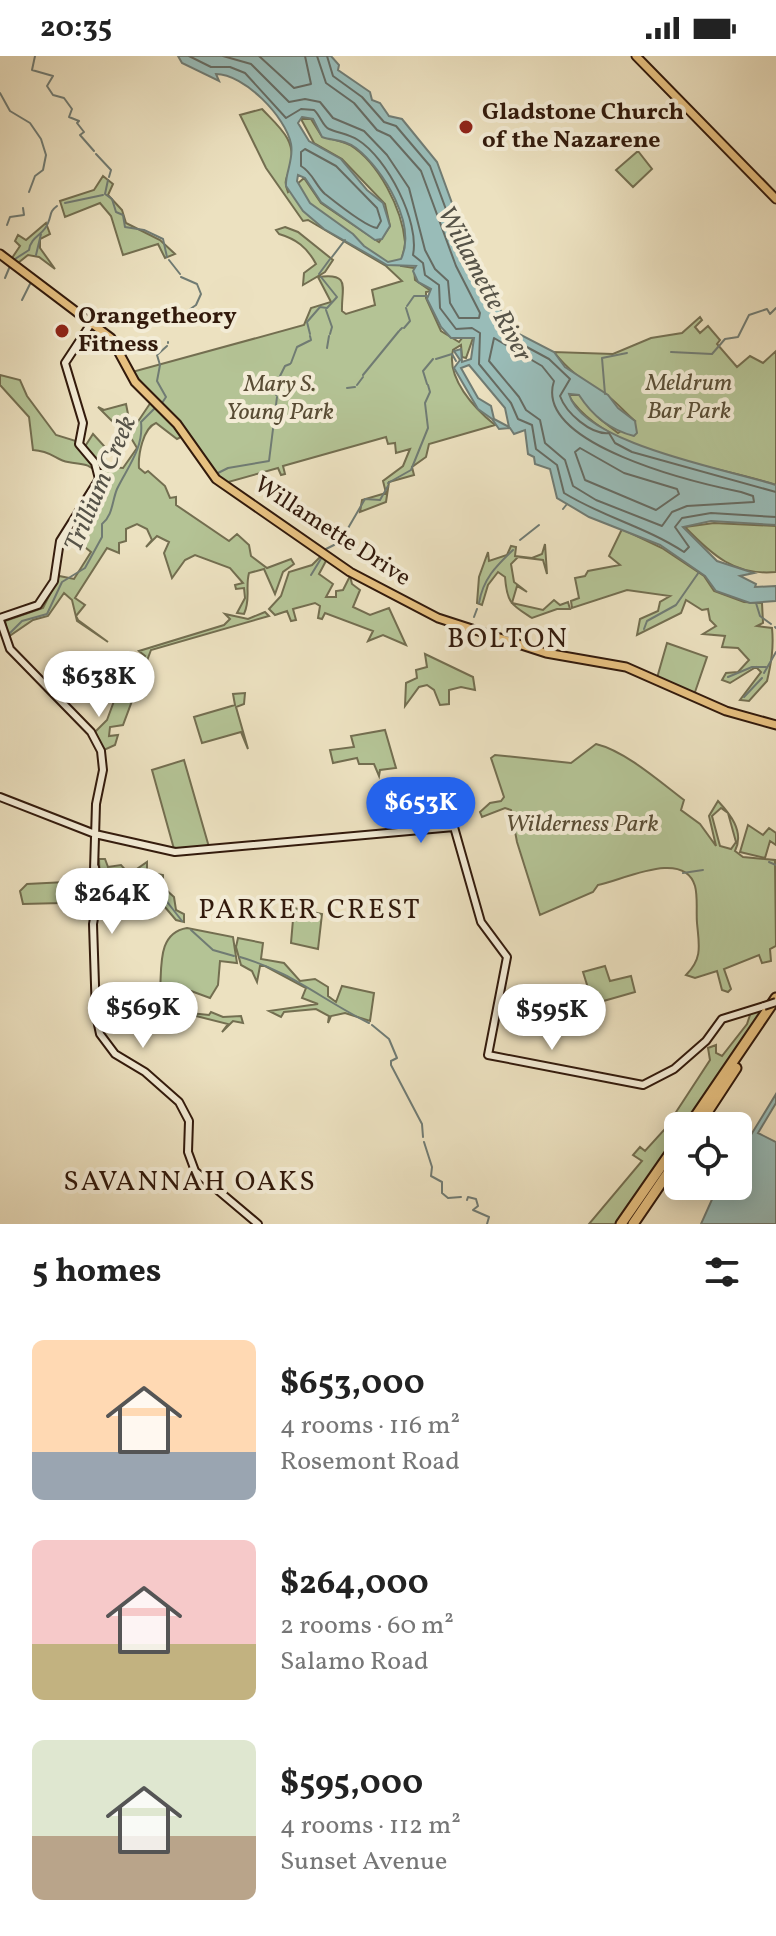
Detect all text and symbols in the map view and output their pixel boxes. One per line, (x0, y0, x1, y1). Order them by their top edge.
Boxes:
text: 20:35 (40, 7, 112, 49)
place label: Gladstone Church of the Nazarene (482, 96, 684, 158)
marker: Gladstone Church of the Nazarene (457, 118, 475, 136)
water label: Willamette River (428, 200, 540, 368)
place label: Orangetheory Fitness (78, 300, 237, 362)
marker: Orangetheory Fitness (53, 322, 71, 340)
park label: Meldrum Bar Park (645, 367, 732, 429)
park label: Mary S. Young Park (226, 368, 334, 430)
water label: Trillium Creek (56, 410, 146, 558)
street label: Willamette Drive (247, 469, 417, 595)
district label: BOLTON (447, 620, 569, 659)
pin: $638K (43, 651, 155, 719)
text: $638K (62, 659, 136, 695)
pin: $653K (365, 777, 477, 845)
text: $653K (384, 785, 458, 821)
park label: Wilderness Park (505, 808, 659, 842)
pin: $264K (56, 868, 168, 936)
text: $264K (74, 876, 150, 912)
district label: PARKER CREST (198, 891, 422, 930)
pin: $569K (87, 982, 199, 1050)
pin: $595K (496, 984, 608, 1052)
text: $569K (106, 990, 180, 1026)
text: $595K (516, 992, 588, 1028)
map controls (664, 1112, 752, 1200)
button: locate (664, 1112, 752, 1200)
district label: SAVANNAH OAKS (63, 1163, 317, 1202)
text: 5 homes (32, 1249, 162, 1296)
icon: filters (700, 1250, 744, 1294)
text: $653,000 (280, 1361, 425, 1408)
icon: home (96, 1372, 192, 1468)
text: 4 rooms · 116 m² (280, 1408, 460, 1444)
text: Rosemont Road (280, 1444, 460, 1480)
text: $264,000 (280, 1561, 429, 1608)
icon: home (96, 1572, 192, 1668)
text: 2 rooms · 60 m² (280, 1608, 454, 1644)
text: Salamo Road (280, 1644, 429, 1680)
text: $595,000 (280, 1761, 423, 1808)
icon: home (96, 1772, 192, 1868)
text: 4 rooms · 112 m² (280, 1808, 461, 1844)
text: Sunset Avenue (280, 1844, 447, 1880)

